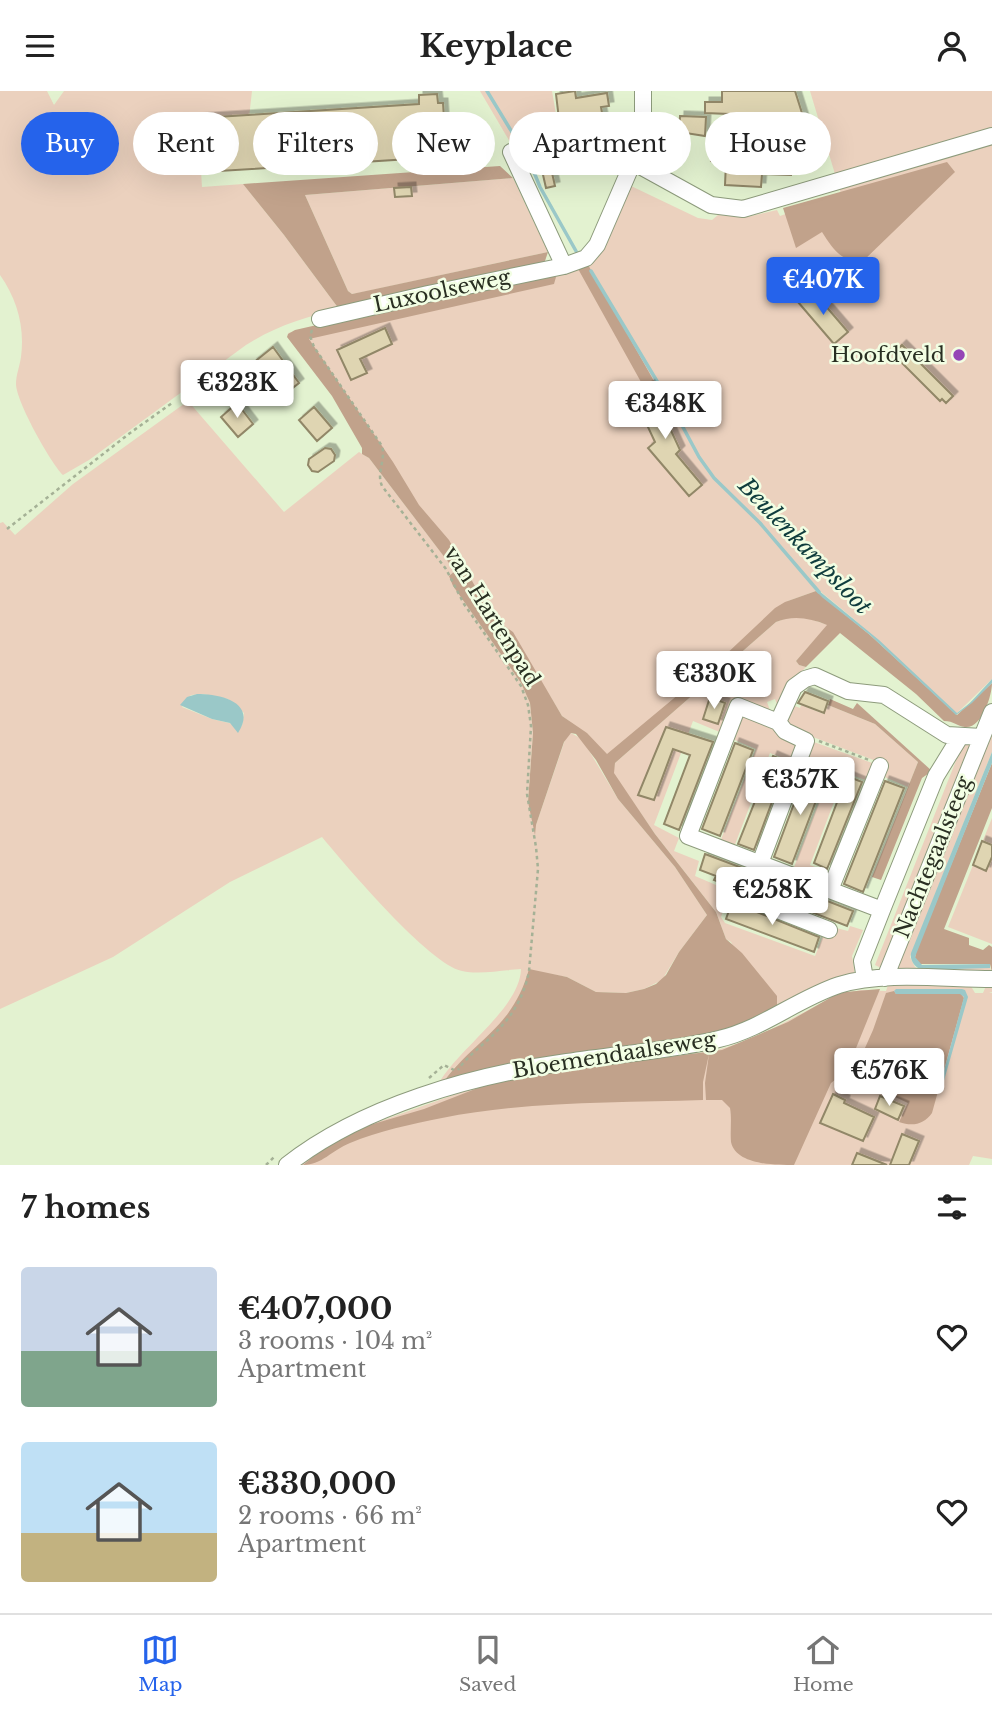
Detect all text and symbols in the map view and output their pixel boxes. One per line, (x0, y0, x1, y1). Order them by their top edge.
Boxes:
text: Keyplace (419, 26, 573, 66)
icon: menu (21, 27, 59, 65)
icon: person (933, 27, 971, 65)
chip: Buy (21, 112, 119, 175)
chip: Rent (133, 112, 239, 175)
chip: Filters (253, 112, 378, 175)
chip: New (392, 112, 495, 175)
chip: Apartment (509, 112, 691, 175)
chip: House (705, 112, 831, 175)
pin: €407K (774, 257, 872, 317)
street label: Luxoolseweg (371, 264, 513, 318)
text: €407K (782, 266, 864, 294)
place label: Hoofdveld (831, 342, 945, 368)
marker: Hoofdveld (951, 347, 967, 363)
pin: €323K (188, 361, 286, 420)
text: €323K (197, 369, 277, 397)
pin: €348K (616, 381, 714, 441)
text: €348K (625, 390, 705, 418)
water label: Beulenkampsloot (732, 471, 878, 621)
street label: van Hartenpad (438, 541, 546, 691)
pin: €330K (665, 651, 763, 711)
text: €330K (672, 660, 756, 688)
pin: €357K (751, 757, 849, 817)
text: €357K (762, 766, 838, 794)
street label: Nachtegaalsteeg (889, 772, 977, 942)
pin: €258K (723, 867, 821, 927)
text: €258K (732, 876, 812, 904)
street label: Bloemendaalseweg (511, 1026, 718, 1084)
pin: €576K (840, 1049, 938, 1108)
text: €576K (850, 1057, 928, 1085)
icon: filters (933, 1188, 971, 1226)
text: 7 homes (21, 1189, 150, 1226)
text: €407,000 (238, 1290, 392, 1327)
icon: home (77, 1295, 161, 1379)
icon: heart (933, 1318, 971, 1356)
text: 3 rooms · 104 m² (238, 1327, 432, 1355)
text: Apartment (238, 1355, 366, 1383)
text: €330,000 (238, 1465, 396, 1502)
icon: home (77, 1470, 161, 1554)
icon: heart (933, 1493, 971, 1531)
text: 2 rooms · 66 m² (238, 1502, 422, 1530)
text: Apartment (238, 1530, 366, 1558)
tab: Map (138, 1631, 182, 1696)
tab: Saved (459, 1631, 516, 1696)
tab: Home (793, 1631, 854, 1696)

